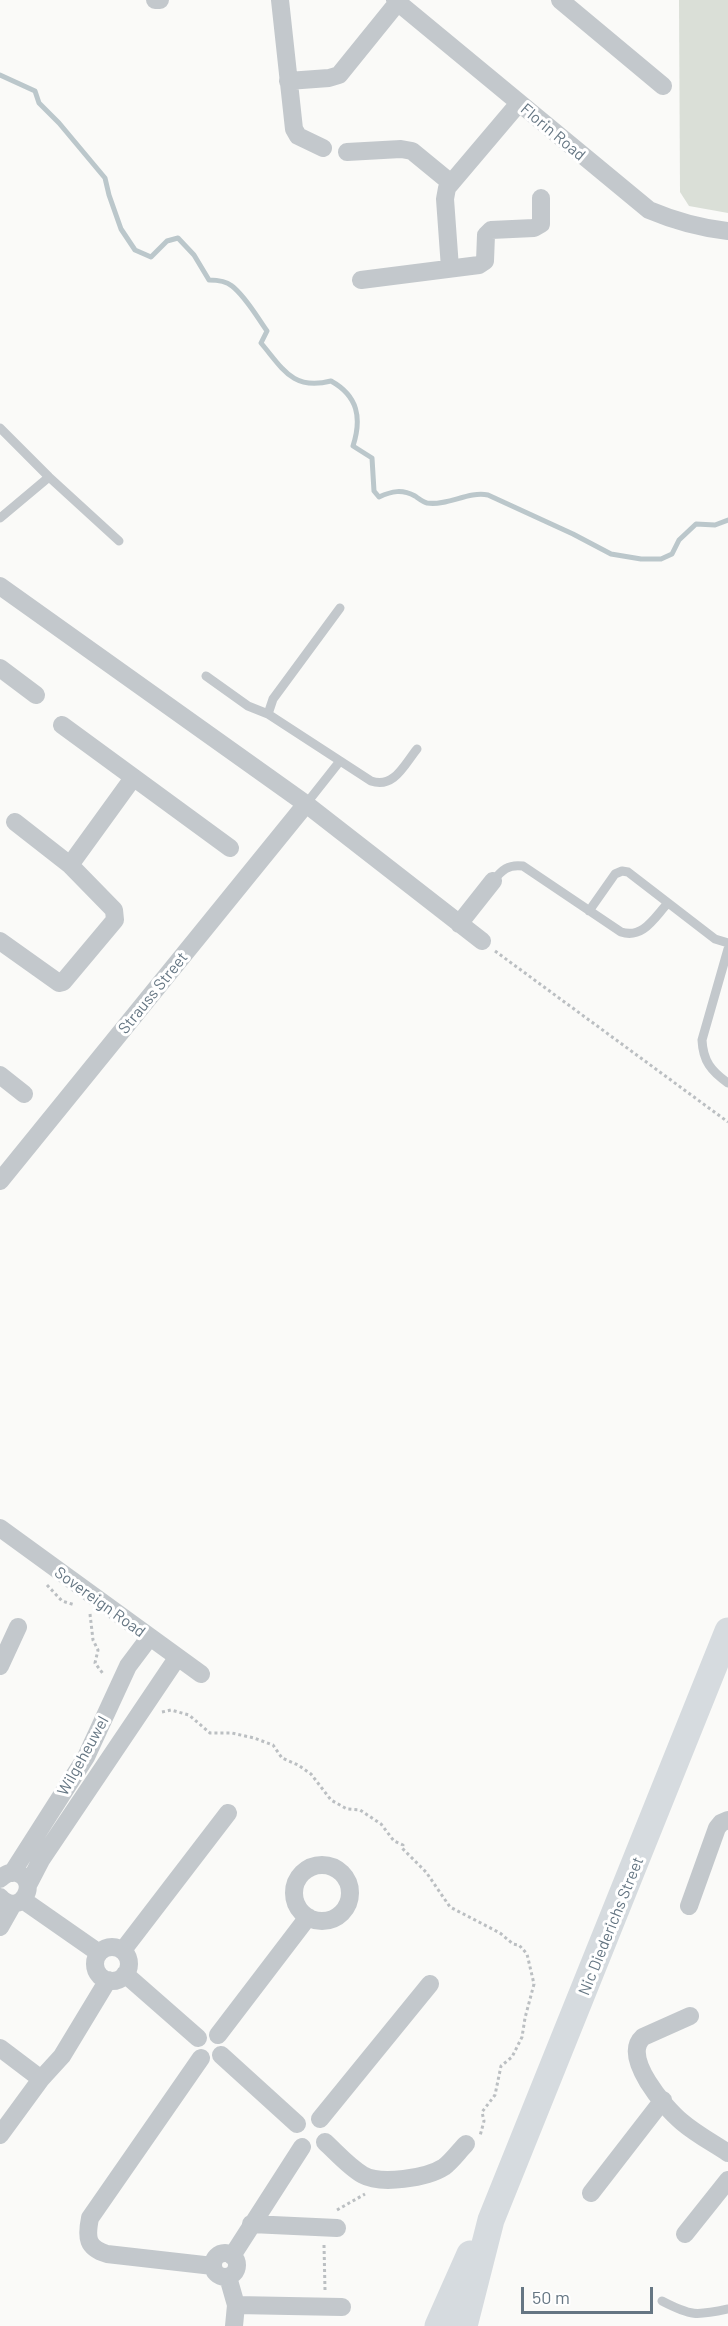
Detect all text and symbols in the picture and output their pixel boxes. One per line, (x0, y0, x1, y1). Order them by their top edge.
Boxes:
street label: Florin Road (517, 99, 589, 165)
street label: Strauss Street (114, 948, 192, 1038)
street label: Sovereign Road (51, 1563, 149, 1641)
street label: Wilgeheuwel (53, 1713, 113, 1799)
street label: Nic Diederichs Street (574, 1854, 648, 1998)
scale bar (524, 2275, 656, 2313)
text: 50 m (532, 2286, 570, 2308)

